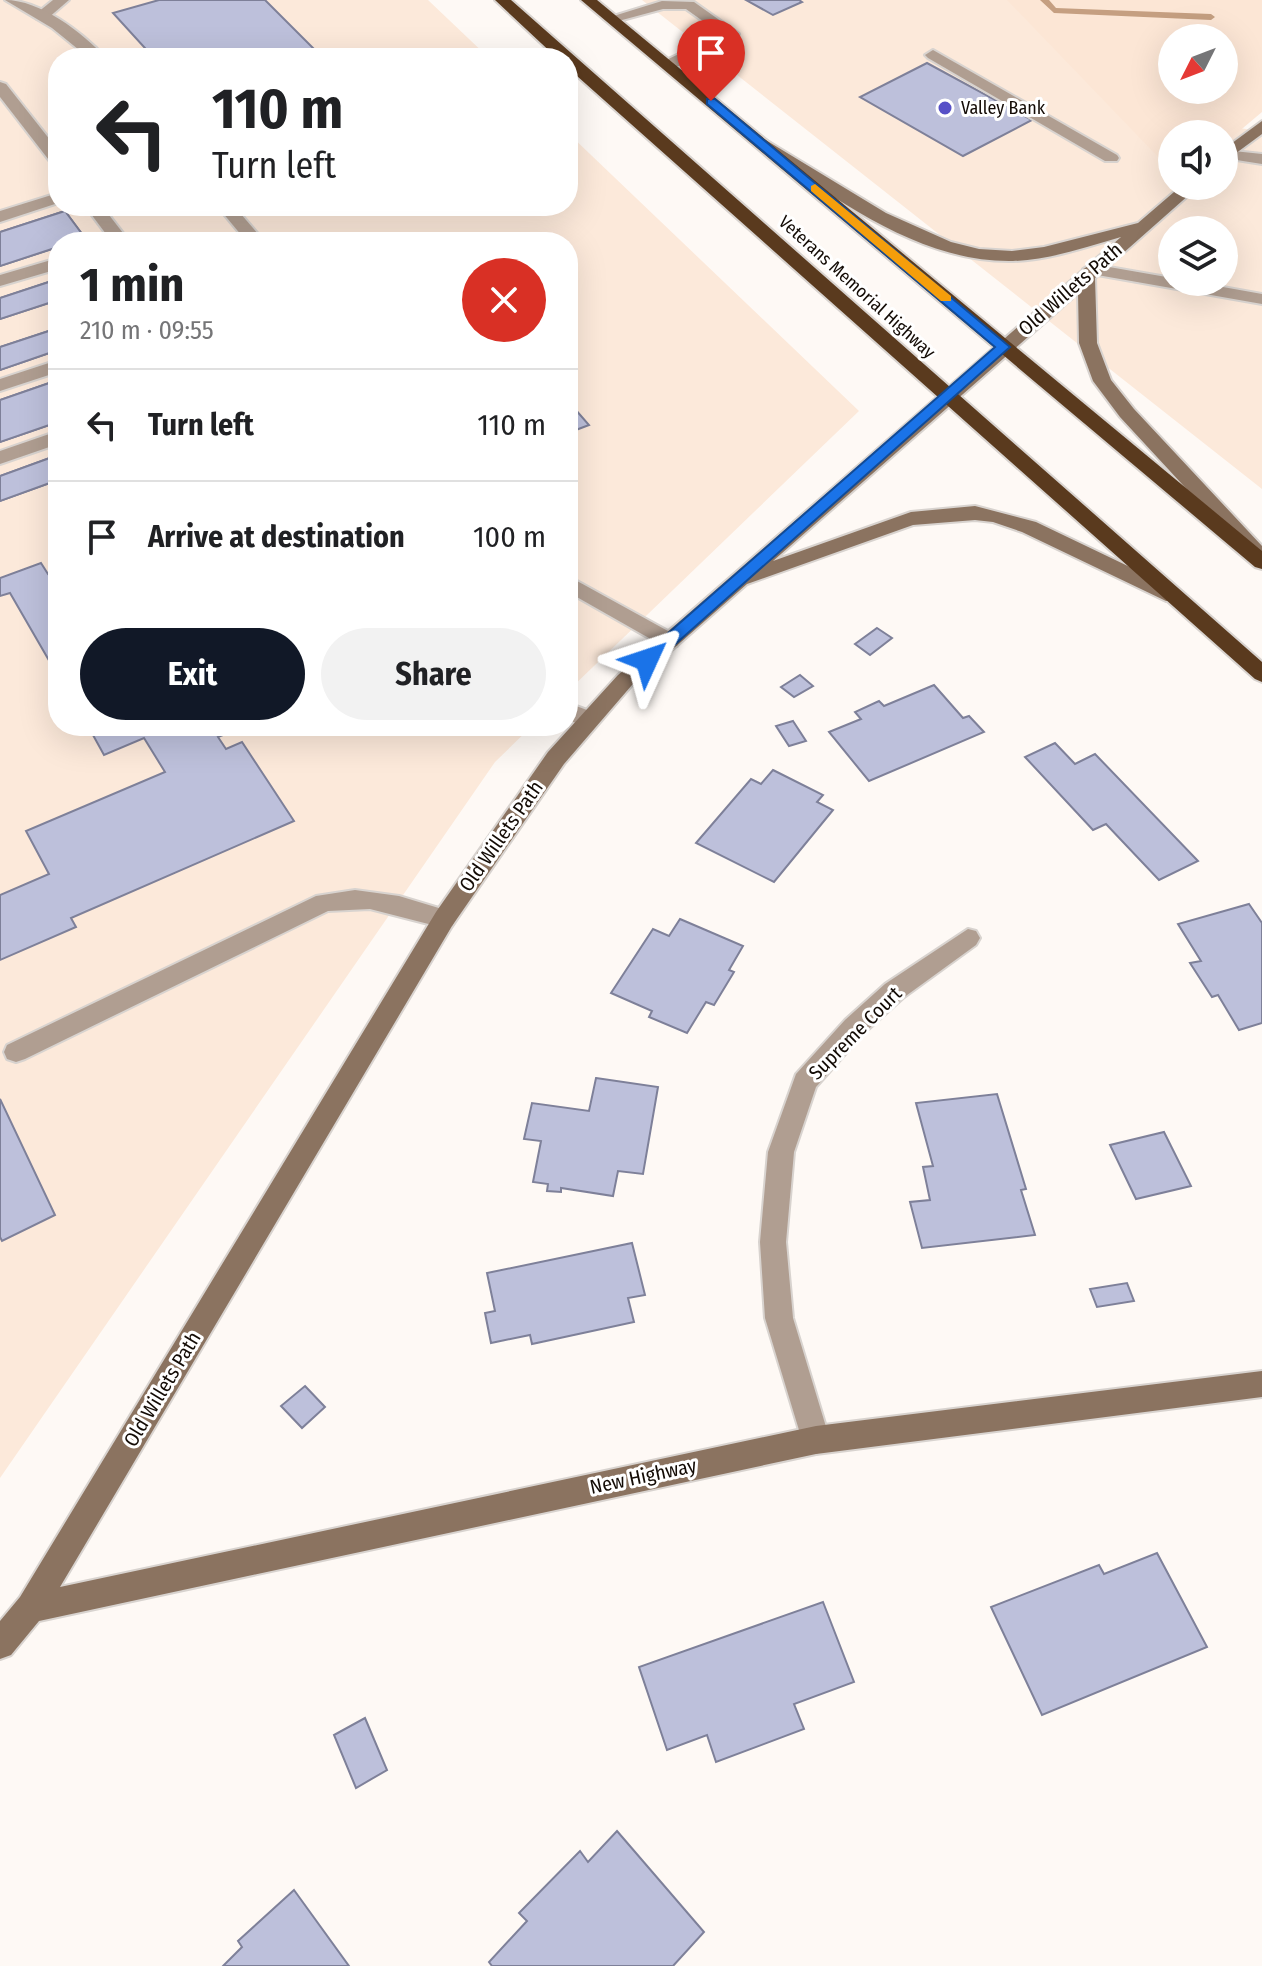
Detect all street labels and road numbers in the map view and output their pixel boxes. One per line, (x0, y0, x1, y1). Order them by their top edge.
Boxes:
street label: Veterans Memorial Highway (774, 211, 940, 363)
street label: Old Willets Path (1013, 237, 1127, 341)
street label: Old Willets Path (454, 776, 548, 896)
street label: Supreme Court (804, 981, 907, 1084)
street label: Old Willets Path (118, 1327, 206, 1451)
street label: New Highway (588, 1453, 698, 1499)

